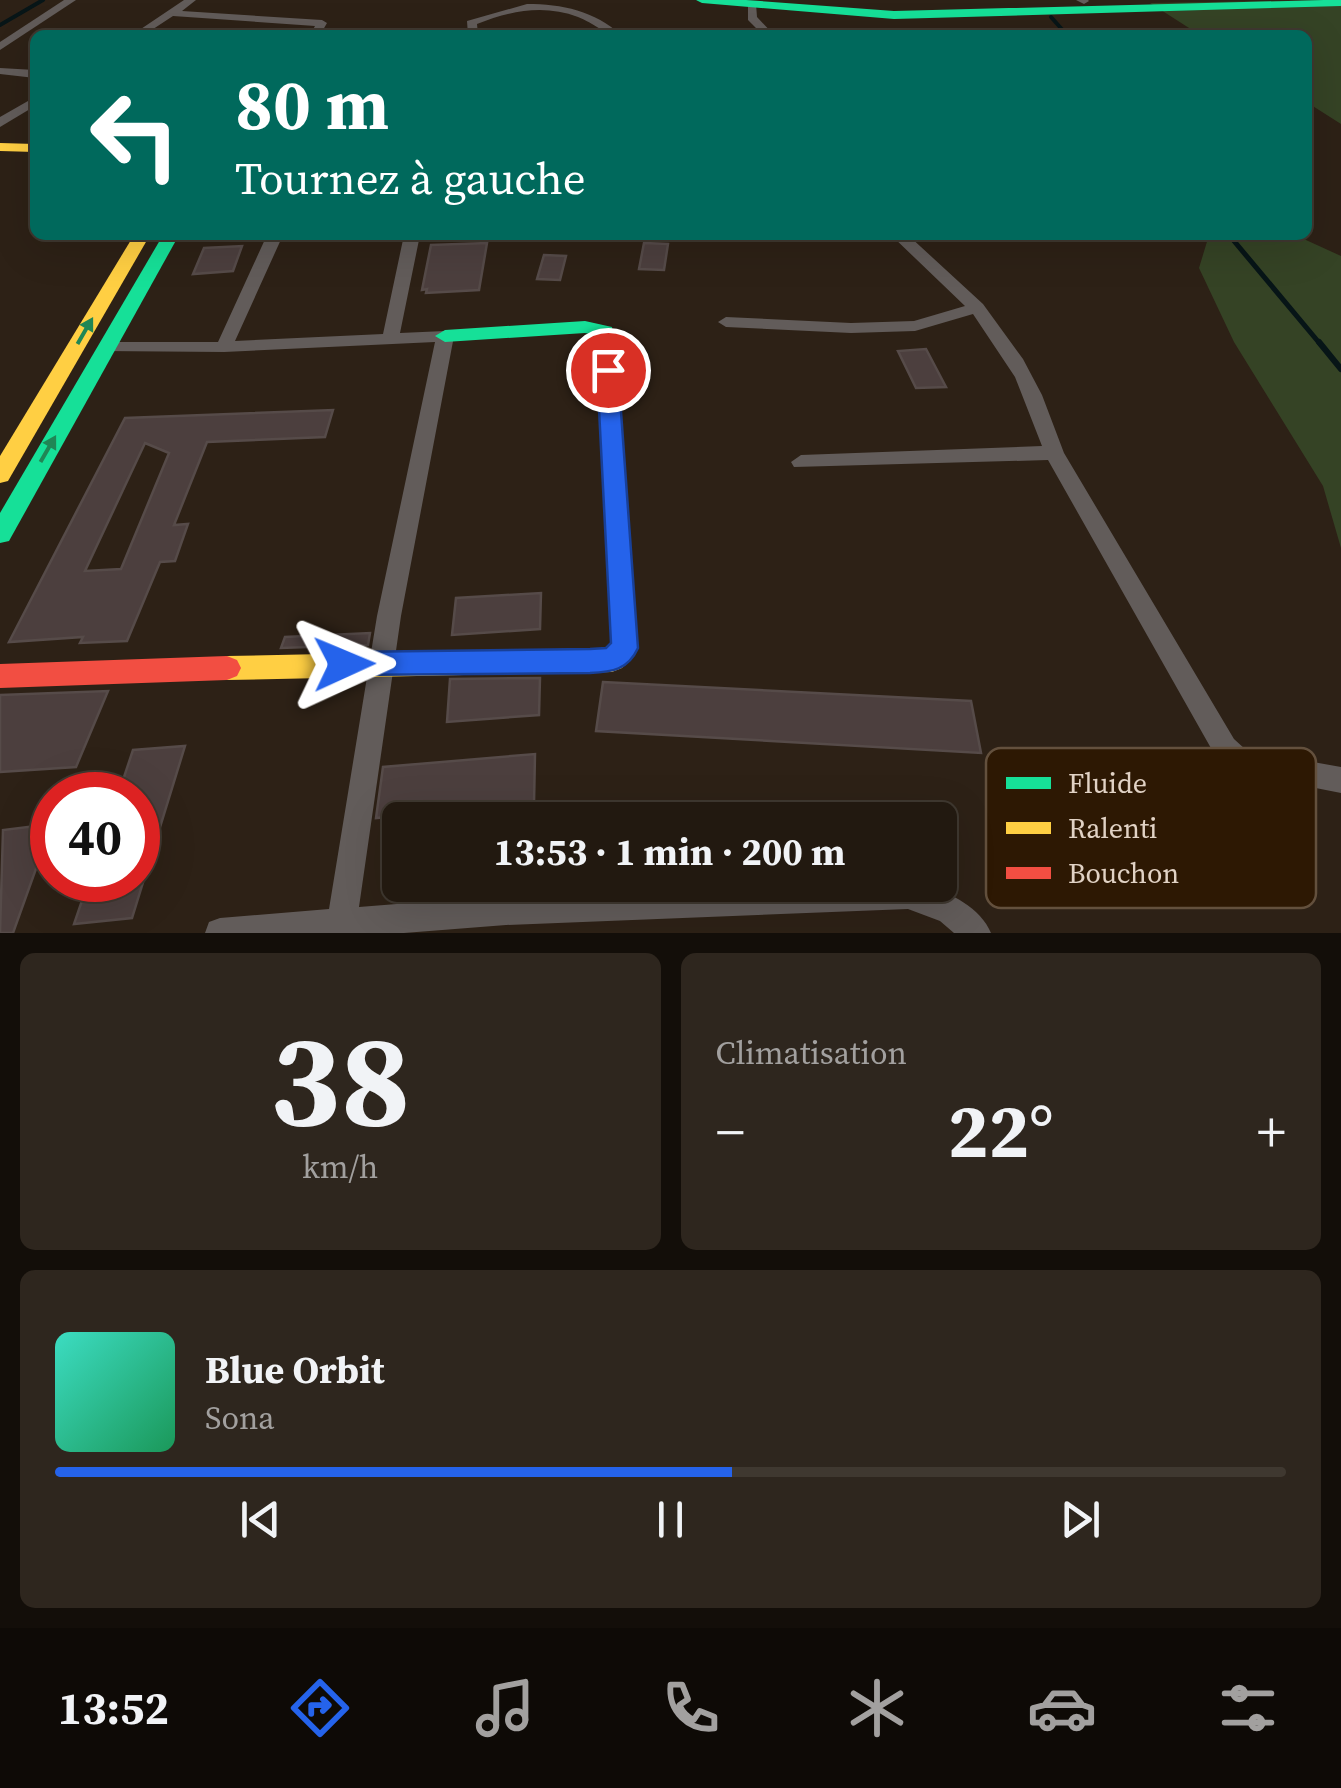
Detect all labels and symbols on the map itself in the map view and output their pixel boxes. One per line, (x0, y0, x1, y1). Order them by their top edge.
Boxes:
one-way arrow (76, 317, 93, 345)
pin (566, 328, 651, 413)
one-way arrow (40, 435, 57, 464)
position arrow (292, 612, 396, 716)
legend (986, 748, 1316, 908)
text: Fluide (1068, 764, 1147, 802)
speed limit sign: 40 (30, 772, 160, 902)
text: Ralenti (1068, 809, 1157, 847)
text: Bouchon (1068, 854, 1179, 892)

